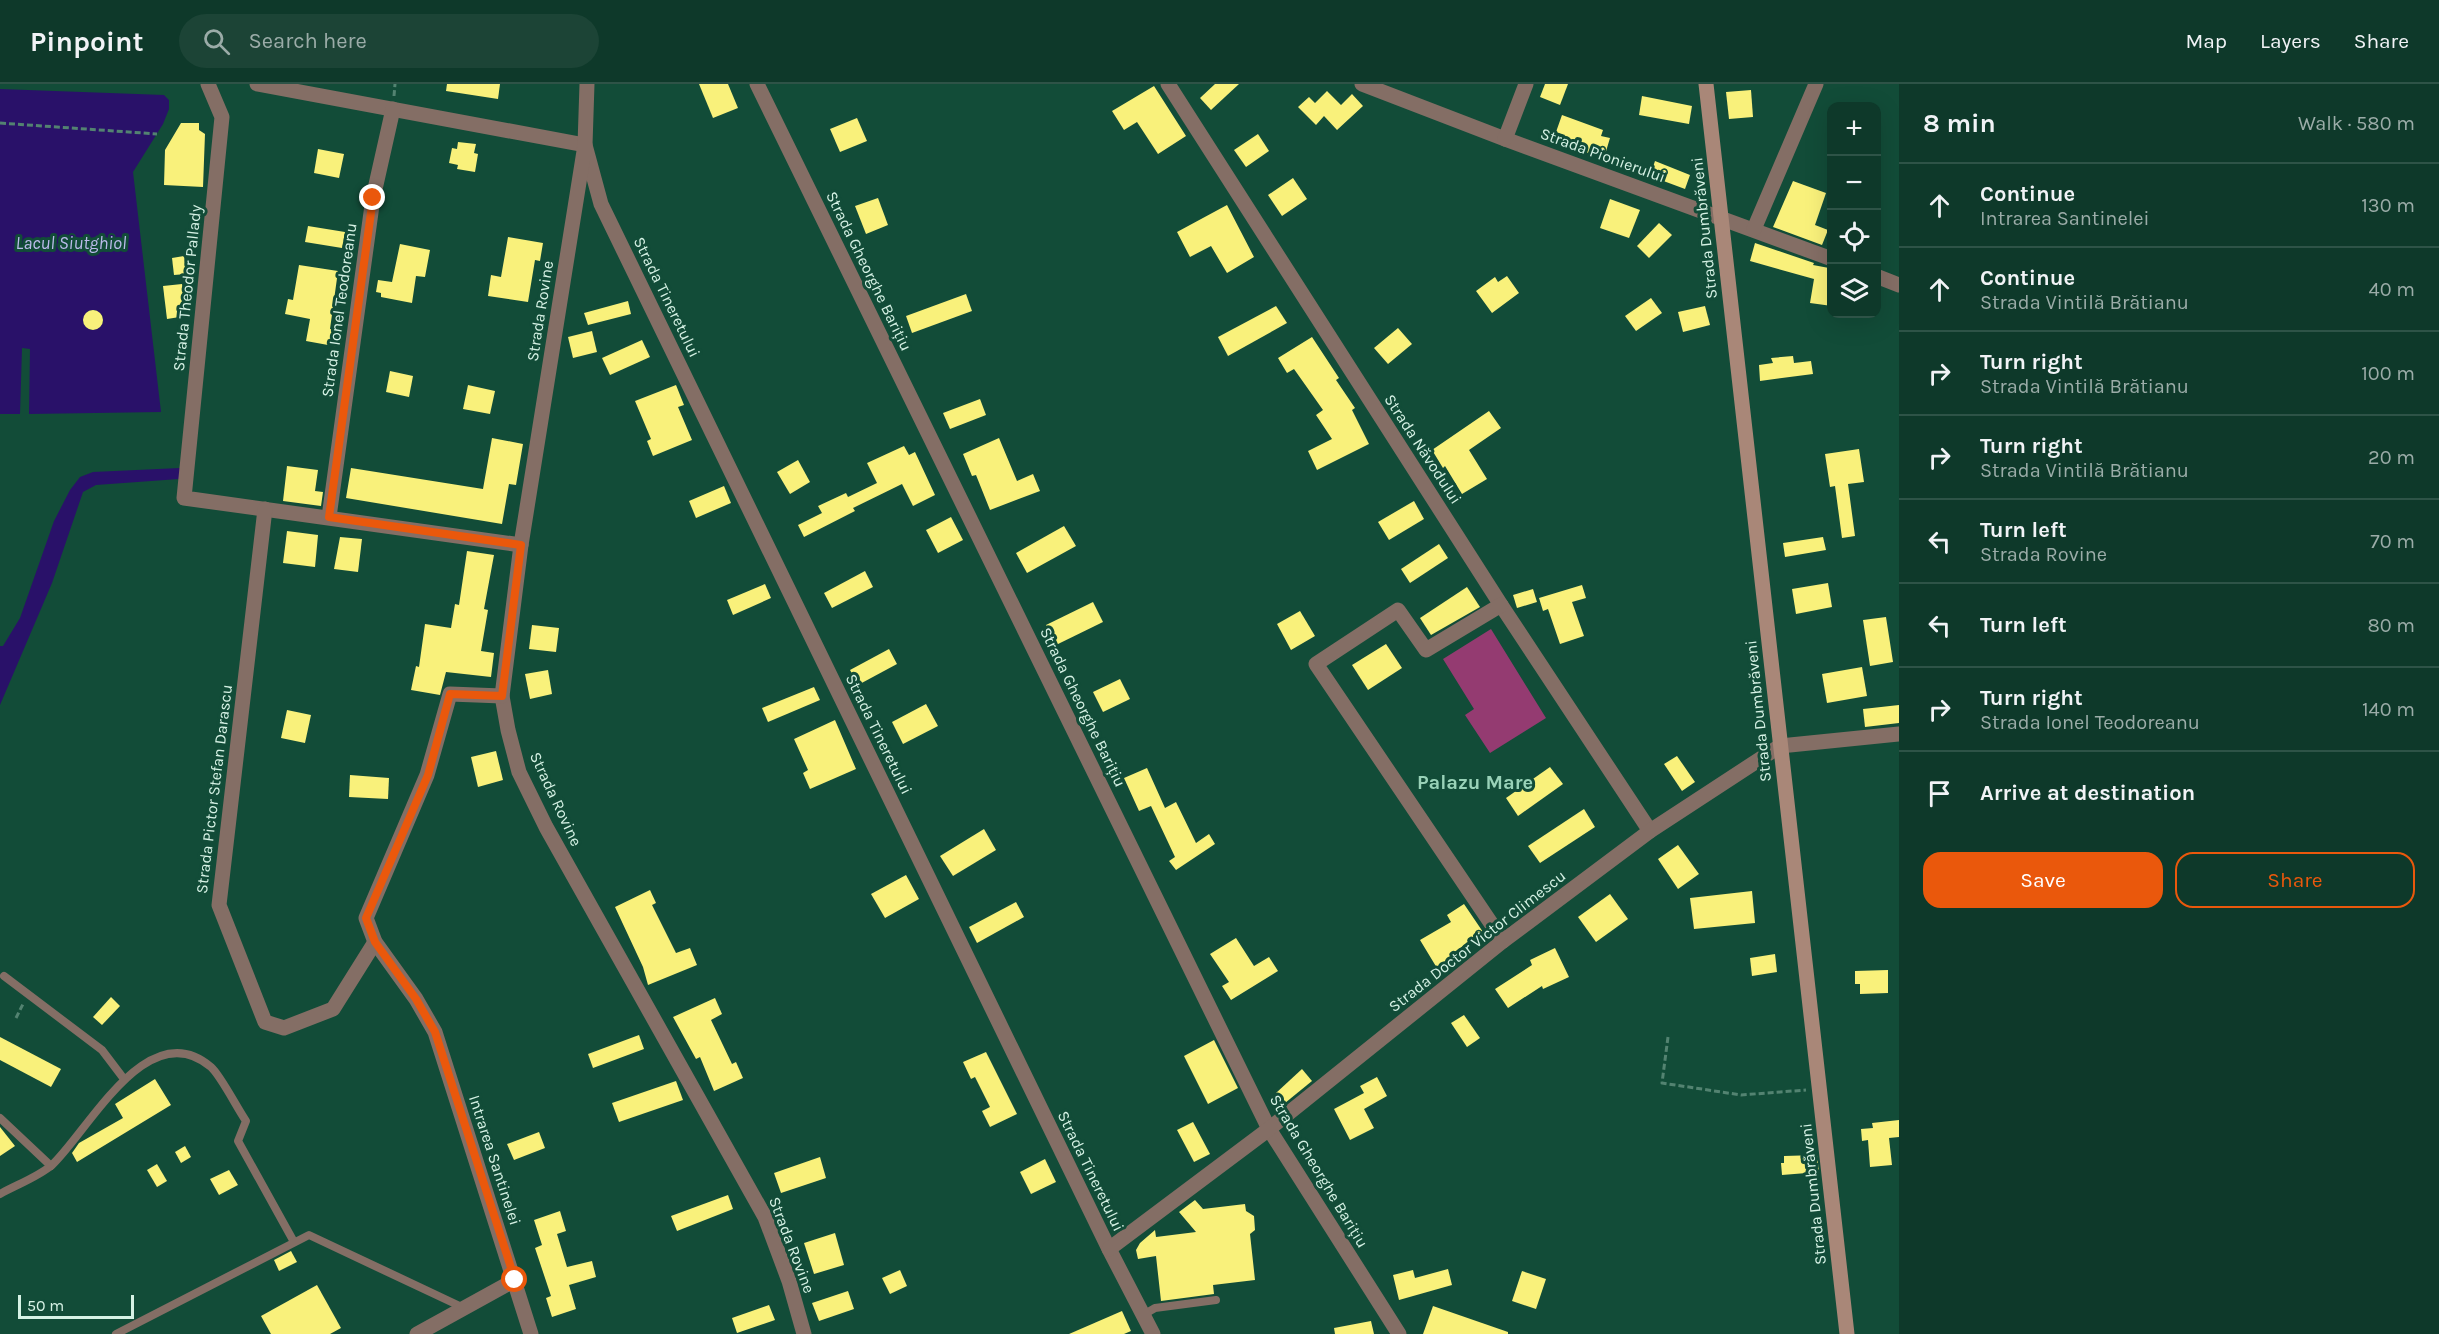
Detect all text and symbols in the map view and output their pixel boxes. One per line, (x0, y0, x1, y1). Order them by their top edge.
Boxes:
search box (179, 14, 599, 68)
text: Pinpoint (30, 25, 143, 58)
icon: search (200, 25, 233, 58)
text: Search here (248, 28, 367, 54)
text: Map (2185, 29, 2227, 53)
text: Layers (2260, 29, 2321, 53)
text: Share (2354, 29, 2409, 53)
map controls (1827, 102, 1881, 318)
button: + (1827, 102, 1881, 156)
text: 8 min (1923, 108, 1996, 139)
text: Walk · 580 m (2298, 112, 2415, 135)
street label: Strada Pionierului (1538, 124, 1668, 186)
street label: Strada Dumbrăveni (1687, 156, 1721, 300)
button: − (1827, 156, 1881, 210)
text: Continue (1980, 181, 2075, 207)
route end (359, 184, 385, 210)
street label: Strada Gheorghe Barițiu (822, 188, 916, 354)
icon: ahead (1923, 189, 1956, 222)
text: 130 m (2361, 194, 2415, 217)
street label: Strada Theodor Pallady (169, 203, 205, 372)
text: Intrarea Santinelei (1980, 207, 2150, 230)
button: locate (1827, 210, 1881, 264)
street label: Strada Ionel Teodoreanu (317, 222, 361, 398)
water label: Lacul Siutghiol (16, 232, 127, 254)
street label: Strada Tineretului (630, 234, 704, 360)
street label: Strada Rovine (523, 259, 557, 363)
button: layers (1827, 264, 1881, 318)
text: Continue (1980, 265, 2075, 291)
icon: ahead (1923, 273, 1956, 306)
text: 40 m (2369, 278, 2415, 301)
text: Strada Vintilă Brătianu (1980, 291, 2189, 314)
text: Turn right (1980, 349, 2083, 375)
icon: right (1923, 357, 1956, 390)
text: 100 m (2361, 362, 2415, 385)
text: Strada Vintilă Brătianu (1980, 375, 2189, 398)
street label: Strada Năvodului (1380, 391, 1466, 507)
text: Turn right (1980, 433, 2083, 459)
icon: right (1923, 441, 1956, 474)
text: 20 m (2368, 446, 2415, 469)
text: Strada Vintilă Brătianu (1980, 459, 2189, 482)
text: Turn left (1980, 517, 2067, 543)
icon: left (1923, 525, 1956, 558)
text: 70 m (2370, 530, 2415, 553)
text: Strada Rovine (1980, 543, 2107, 566)
icon: left (1923, 609, 1956, 642)
text: Turn left (1980, 612, 2067, 638)
text: 80 m (2367, 614, 2415, 637)
street label: Strada Gheorghe Barițiu (1036, 624, 1130, 790)
street label: Strada Dumbrăveni (1741, 639, 1775, 783)
street label: Strada Tineretului (842, 671, 916, 797)
street label: Strada Pictor Stefan Darascu (192, 683, 236, 895)
text: Turn right (1980, 685, 2083, 711)
icon: right (1923, 693, 1956, 726)
text: 140 m (2362, 698, 2415, 721)
text: Strada Ionel Teodoreanu (1980, 711, 2200, 734)
street label: Strada Rovine (526, 749, 586, 849)
district label: Palazu Mare (1417, 771, 1533, 794)
icon: arrive (1923, 777, 1956, 810)
text: Arrive at destination (1980, 780, 2195, 806)
button: Save (1923, 852, 2163, 908)
button: Share (2175, 852, 2415, 908)
street label: Strada Doctor Victor Climescu (1385, 866, 1569, 1016)
street label: Strada Gheorghe Barițiu (1266, 1091, 1372, 1251)
street label: Intrarea Santinelei (465, 1093, 525, 1227)
street label: Strada Tineretului (1054, 1108, 1128, 1234)
street label: Strada Dumbrăveni (1796, 1122, 1830, 1266)
street label: Strada Rovine (765, 1194, 819, 1296)
route start (501, 1266, 527, 1292)
scale bar (18, 1292, 134, 1320)
text: 50 m (27, 1296, 64, 1315)

